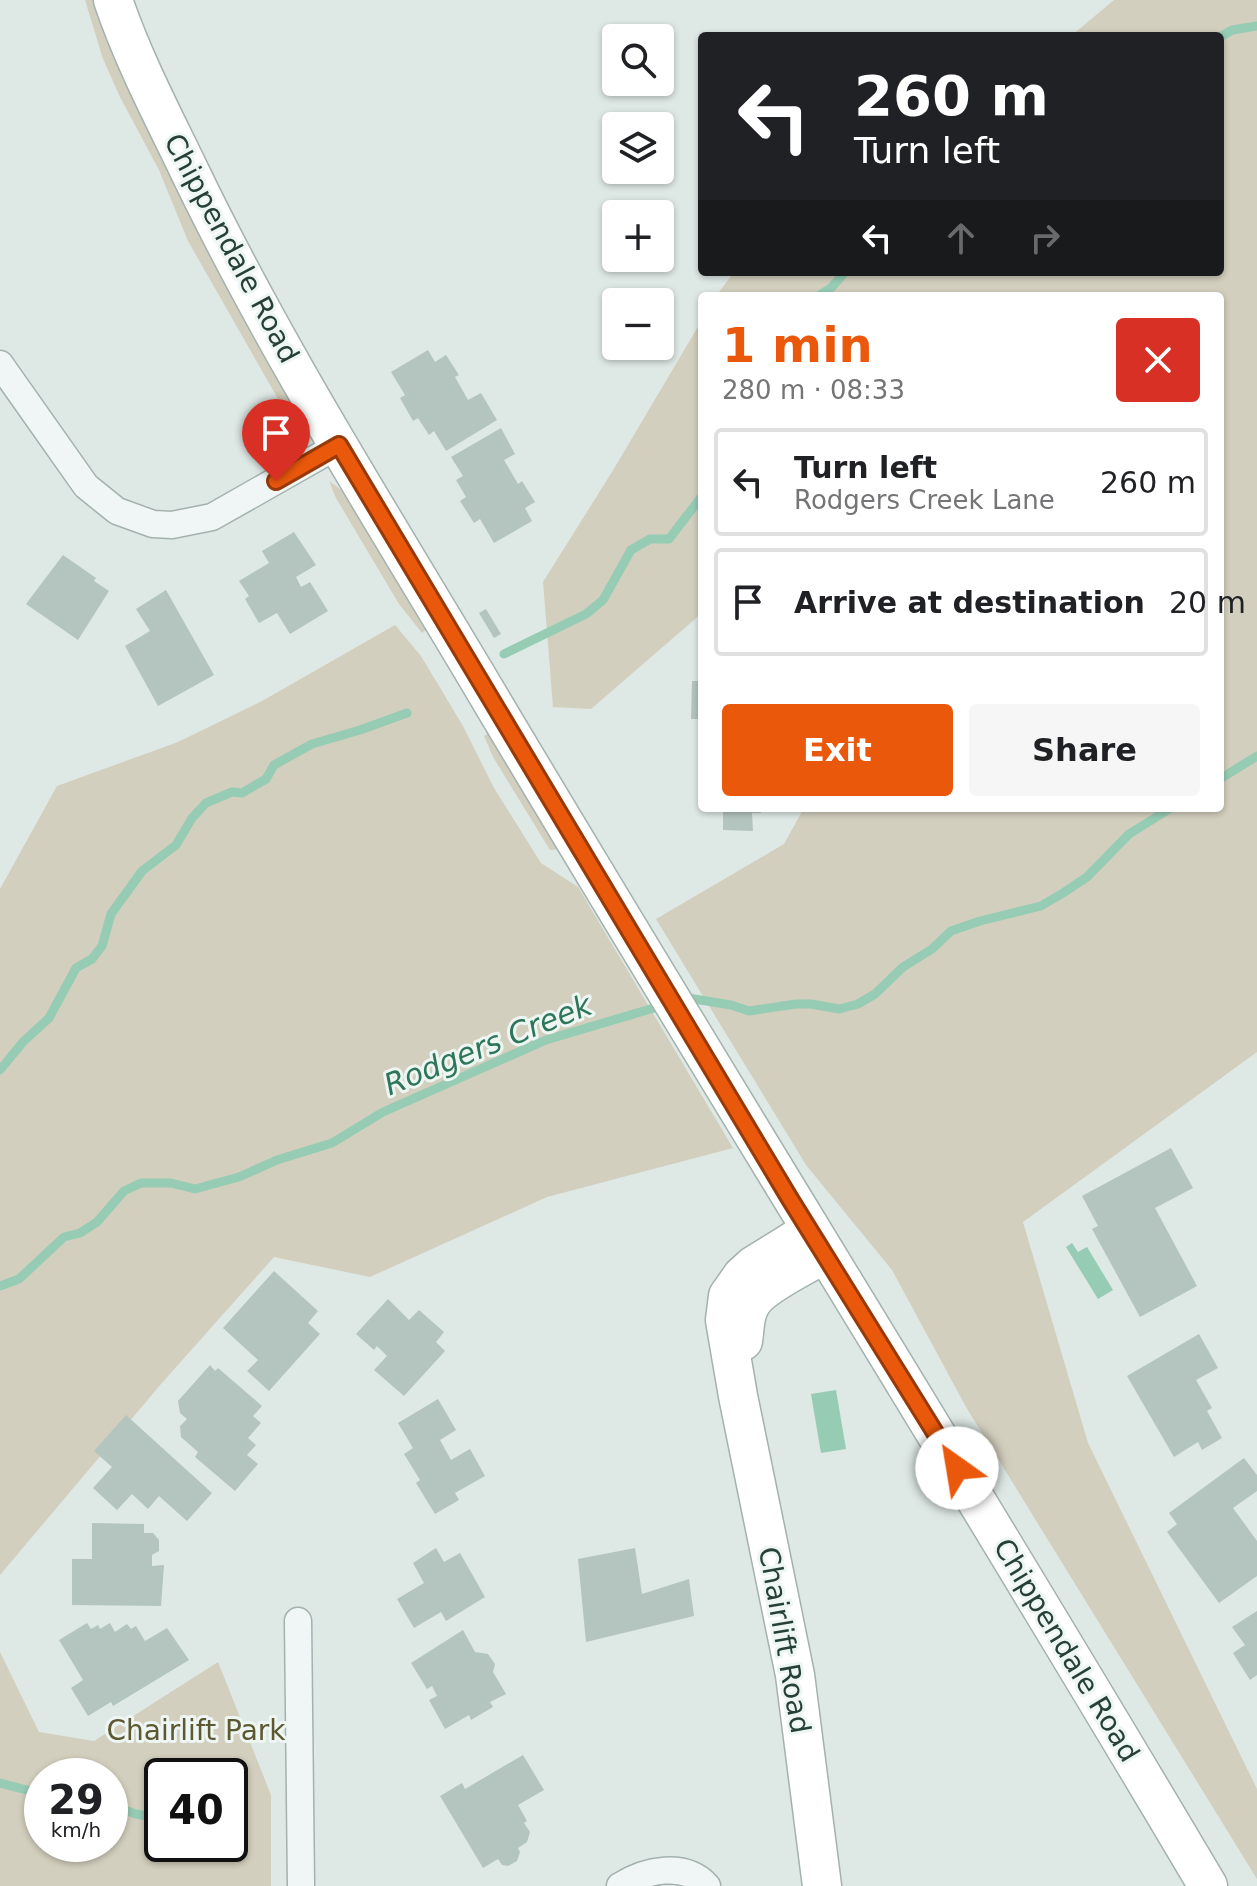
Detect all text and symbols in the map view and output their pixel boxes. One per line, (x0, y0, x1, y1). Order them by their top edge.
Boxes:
map controls (602, 24, 674, 360)
button: search (602, 24, 674, 96)
text: 260 m (854, 63, 1049, 128)
icon: left (722, 64, 826, 168)
button: layers (602, 112, 674, 184)
street label: Chippendale Road (157, 128, 306, 368)
text: Turn left (854, 130, 1000, 171)
button: + (602, 200, 674, 272)
icon: left (855, 216, 899, 260)
icon: ahead (939, 216, 983, 260)
icon: right (1023, 216, 1067, 260)
button: − (602, 288, 674, 360)
text: 1 min (722, 317, 873, 373)
button: close (1116, 318, 1200, 402)
text: 280 m · 08:33 (722, 375, 905, 405)
pin (242, 399, 310, 481)
icon: arrive (254, 411, 298, 455)
text: Turn left (794, 450, 937, 485)
icon: left (726, 460, 770, 504)
text: 260 m (1100, 465, 1196, 500)
text: Rodgers Creek Lane (794, 485, 1055, 515)
icon: arrive (726, 580, 770, 624)
text: Arrive at destination (794, 585, 1145, 620)
text: 20 m (1169, 585, 1246, 620)
button: Exit (722, 704, 953, 796)
button: Share (969, 704, 1200, 796)
water label: Rodgers Creek (379, 986, 598, 1102)
position arrow (915, 1426, 999, 1510)
street label: Chippendale Road (987, 1533, 1146, 1768)
street label: Chairlift Road (752, 1544, 817, 1736)
park label: Chairlift Park (106, 1714, 286, 1747)
speed limit sign: 40 (144, 1758, 248, 1862)
text: 29 (48, 1777, 104, 1823)
text: km/h (51, 1818, 101, 1842)

